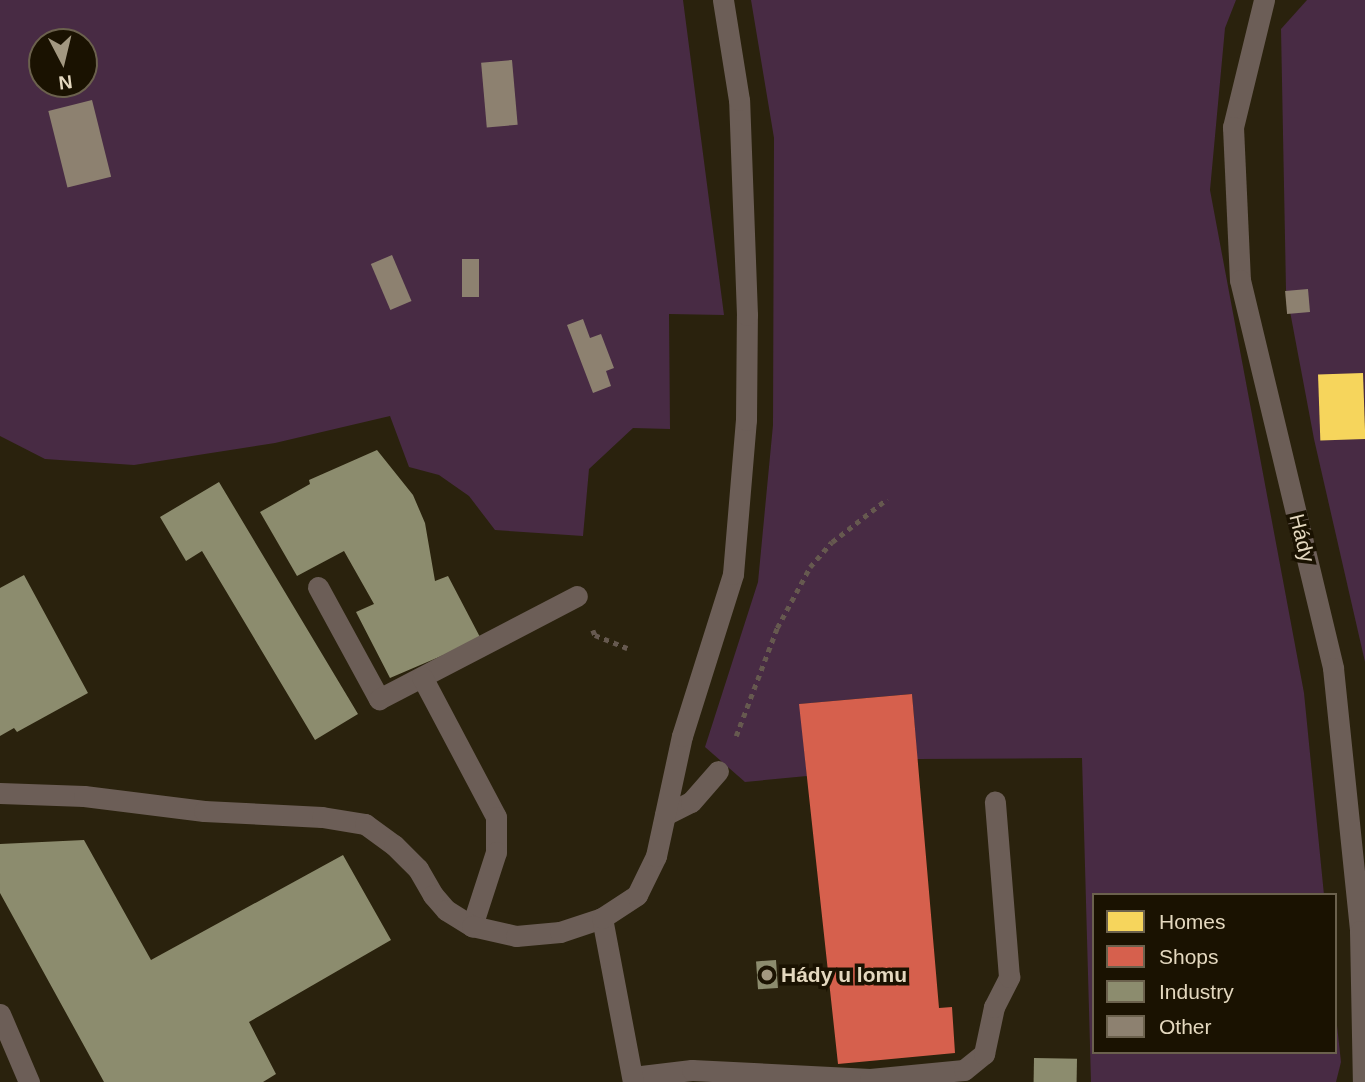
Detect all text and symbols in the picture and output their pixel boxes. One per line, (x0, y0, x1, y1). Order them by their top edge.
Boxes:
north arrow (28, 28, 98, 98)
text: N (57, 71, 73, 94)
street label: Hády (1284, 511, 1320, 565)
legend (1092, 893, 1337, 1054)
text: Homes (1159, 910, 1226, 933)
text: Shops (1159, 945, 1219, 968)
place label: Hády u lomu (781, 962, 907, 988)
marker: Hády u lomu (759, 967, 775, 983)
text: Industry (1159, 980, 1234, 1003)
text: Other (1159, 1015, 1212, 1038)

